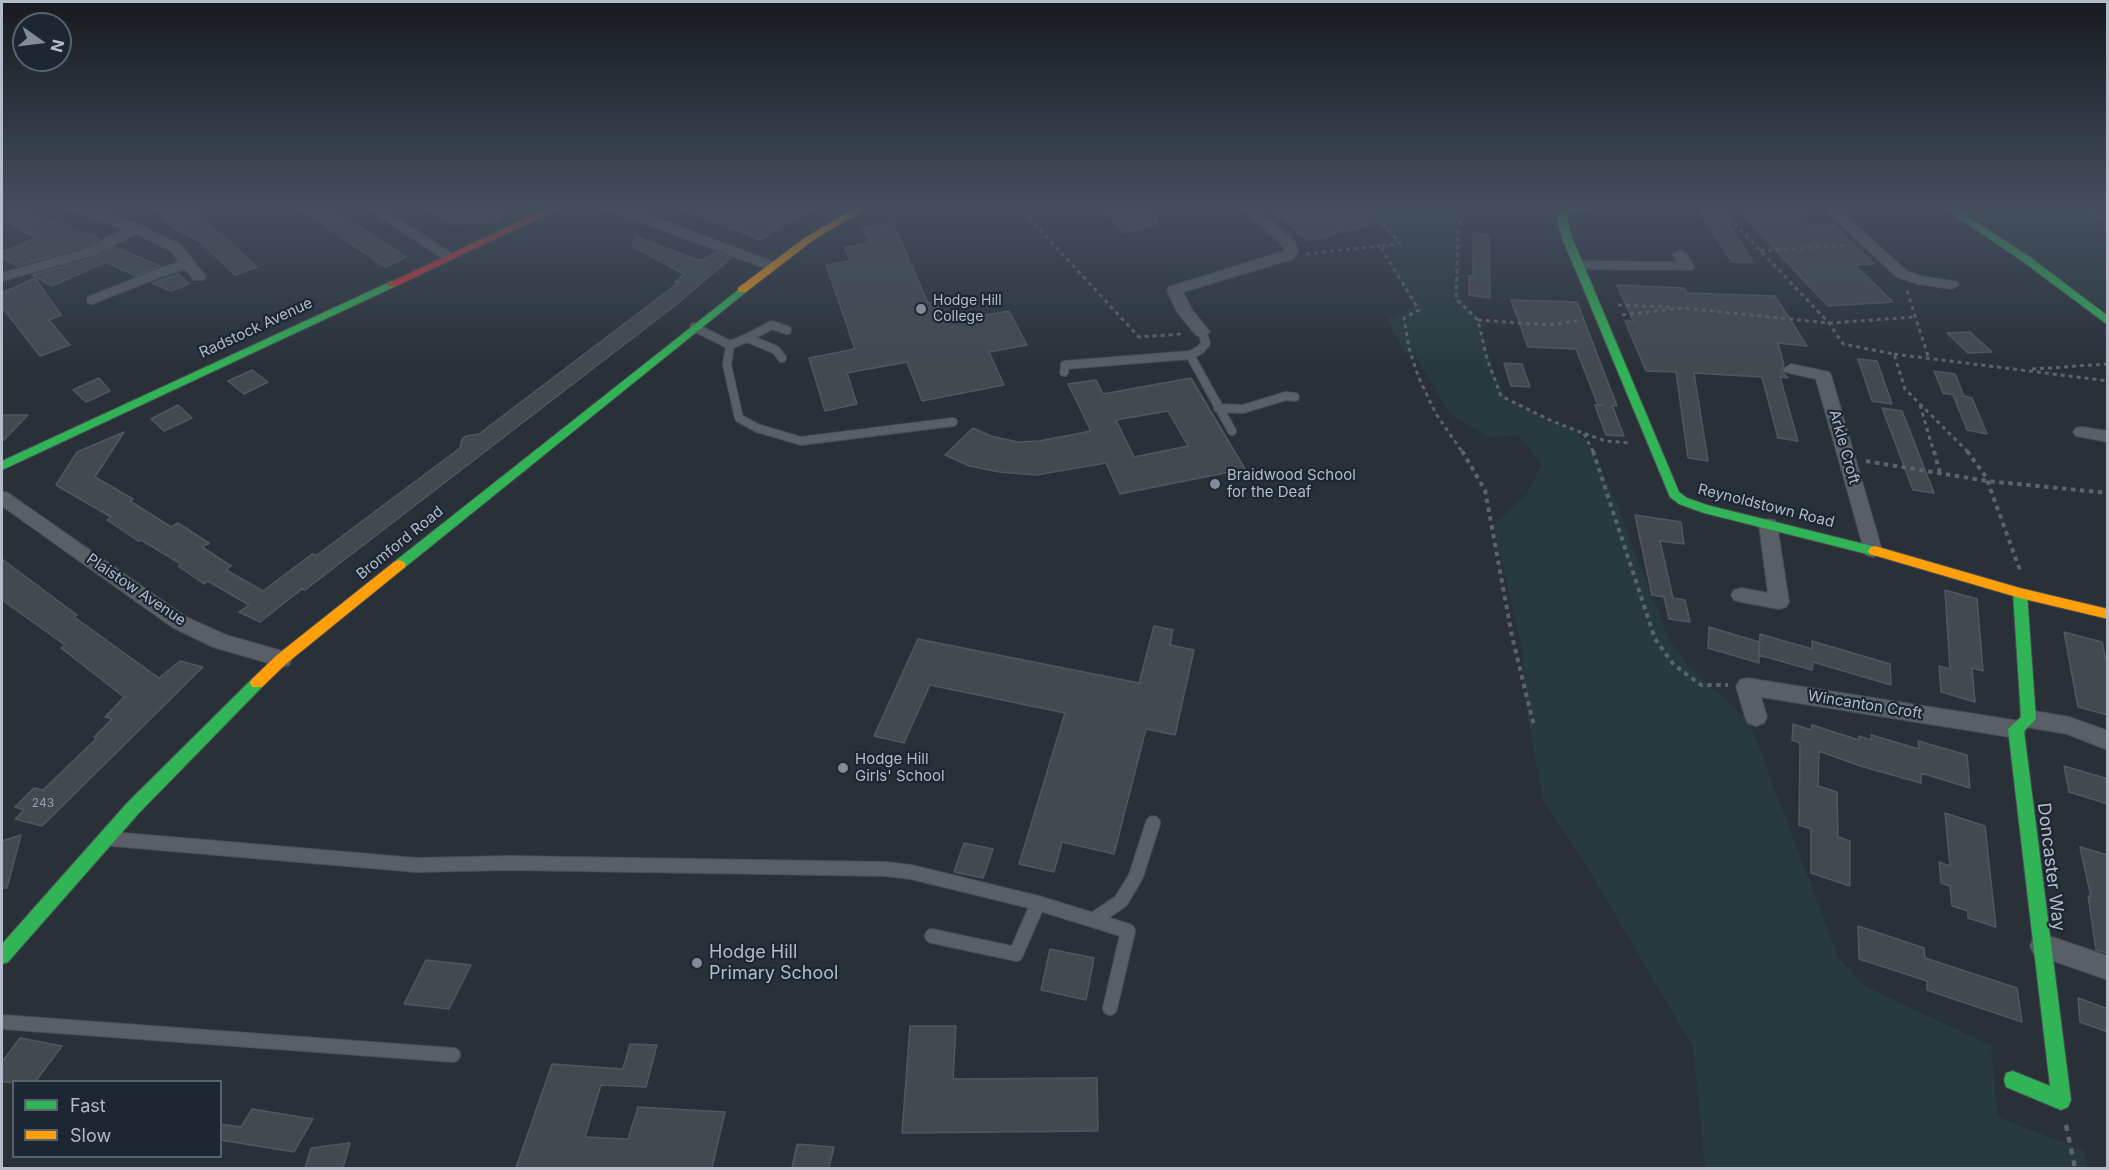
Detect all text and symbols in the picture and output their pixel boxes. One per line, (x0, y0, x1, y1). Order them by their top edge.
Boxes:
north arrow (12, 12, 72, 72)
text: N (46, 38, 69, 54)
place label: Hodge Hill College (933, 293, 1002, 326)
street label: Radstock Avenue (197, 294, 315, 362)
marker: Hodge Hill College (914, 302, 928, 316)
street label: Arkle Croft (1825, 408, 1863, 486)
place label: Braidwood School for the Deaf (1227, 466, 1356, 501)
marker: Braidwood School for the Deaf (1208, 477, 1222, 491)
street label: Reynoldstown Road (1696, 480, 1836, 532)
street label: Bromford Road (353, 503, 447, 583)
street label: Plaistow Avenue (83, 550, 189, 630)
street label: Wincanton Croft (1807, 687, 1923, 723)
place label: Hodge Hill Girls' School (855, 750, 945, 785)
marker: Hodge Hill Girls' School (836, 761, 850, 775)
house number: 243 (32, 796, 54, 810)
street label: Doncaster Way (2032, 802, 2070, 932)
place label: Hodge Hill Primary School (709, 942, 838, 984)
marker: Hodge Hill Primary School (690, 956, 704, 970)
legend (12, 1080, 222, 1158)
text: Fast (70, 1095, 106, 1116)
text: Slow (70, 1125, 111, 1146)

